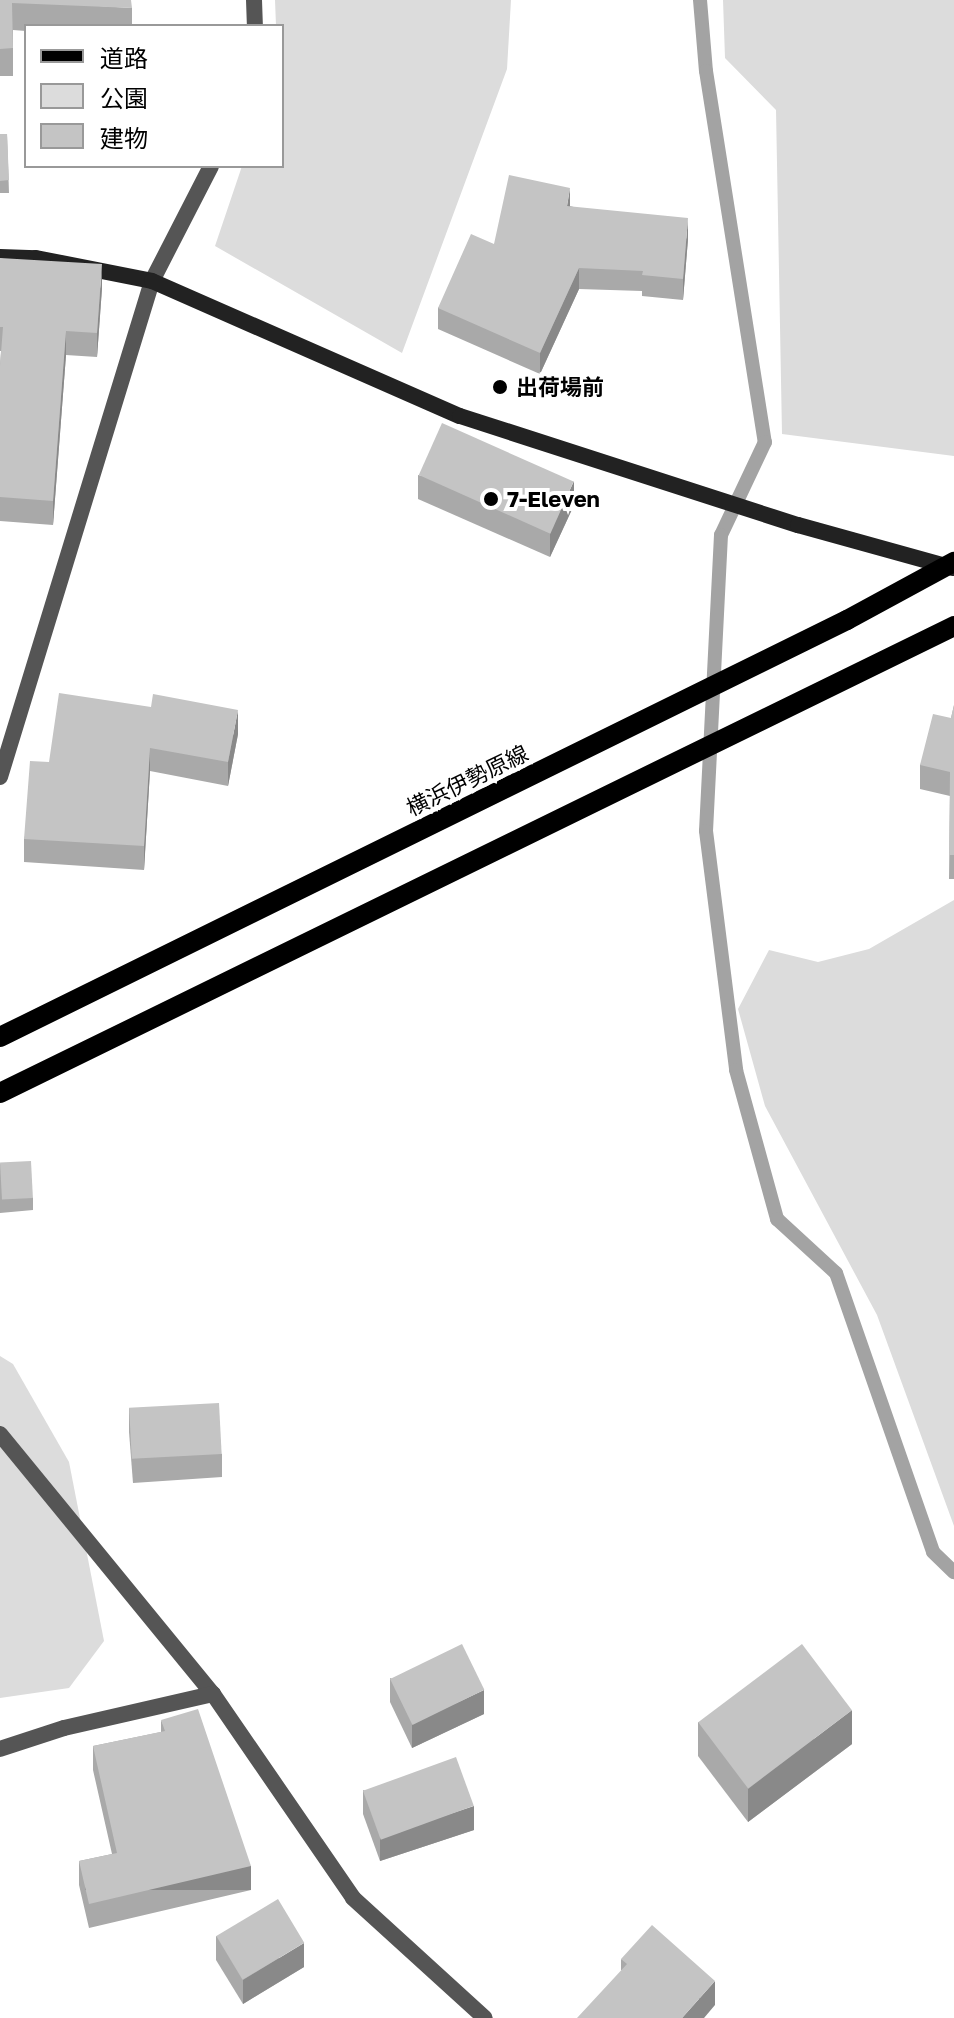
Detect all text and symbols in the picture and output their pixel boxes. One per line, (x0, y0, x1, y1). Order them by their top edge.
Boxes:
legend (24, 24, 284, 168)
text: 道路 (100, 43, 148, 72)
text: 公園 (100, 83, 148, 112)
text: 建物 (100, 123, 148, 152)
place label: 出荷場前 (516, 374, 604, 400)
marker: 出荷場前 (491, 378, 509, 396)
place label: 7-Eleven (507, 486, 600, 512)
marker: 7-Eleven (482, 490, 500, 508)
street label: 横浜伊勢原線 (402, 739, 532, 821)

